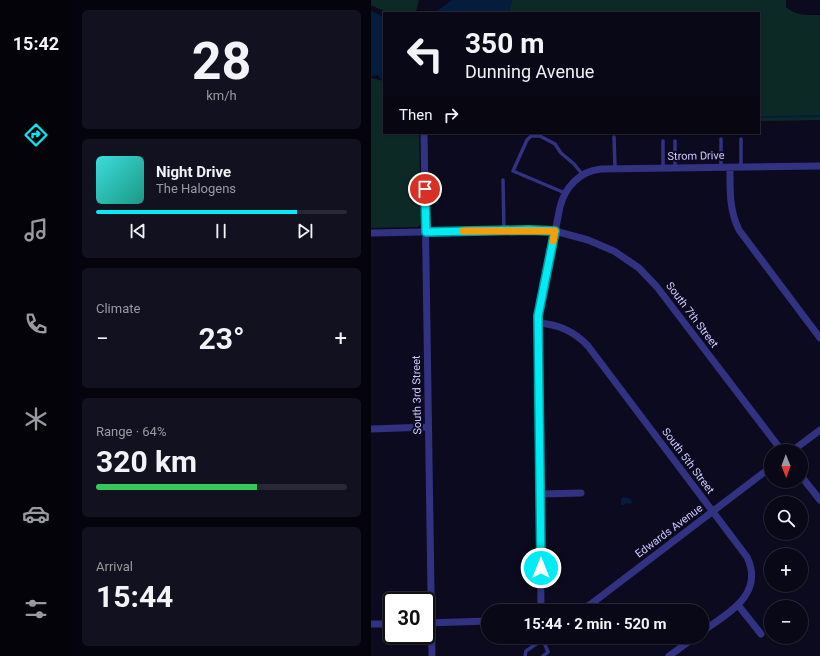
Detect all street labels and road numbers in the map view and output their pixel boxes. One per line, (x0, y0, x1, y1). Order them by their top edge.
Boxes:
street label: Strom Drive (667, 149, 725, 163)
street label: South 7th Street (663, 280, 721, 351)
street label: South 3rd Street (410, 355, 424, 435)
street label: South 5th Street (659, 426, 717, 497)
street label: Edwards Avenue (633, 501, 705, 561)

